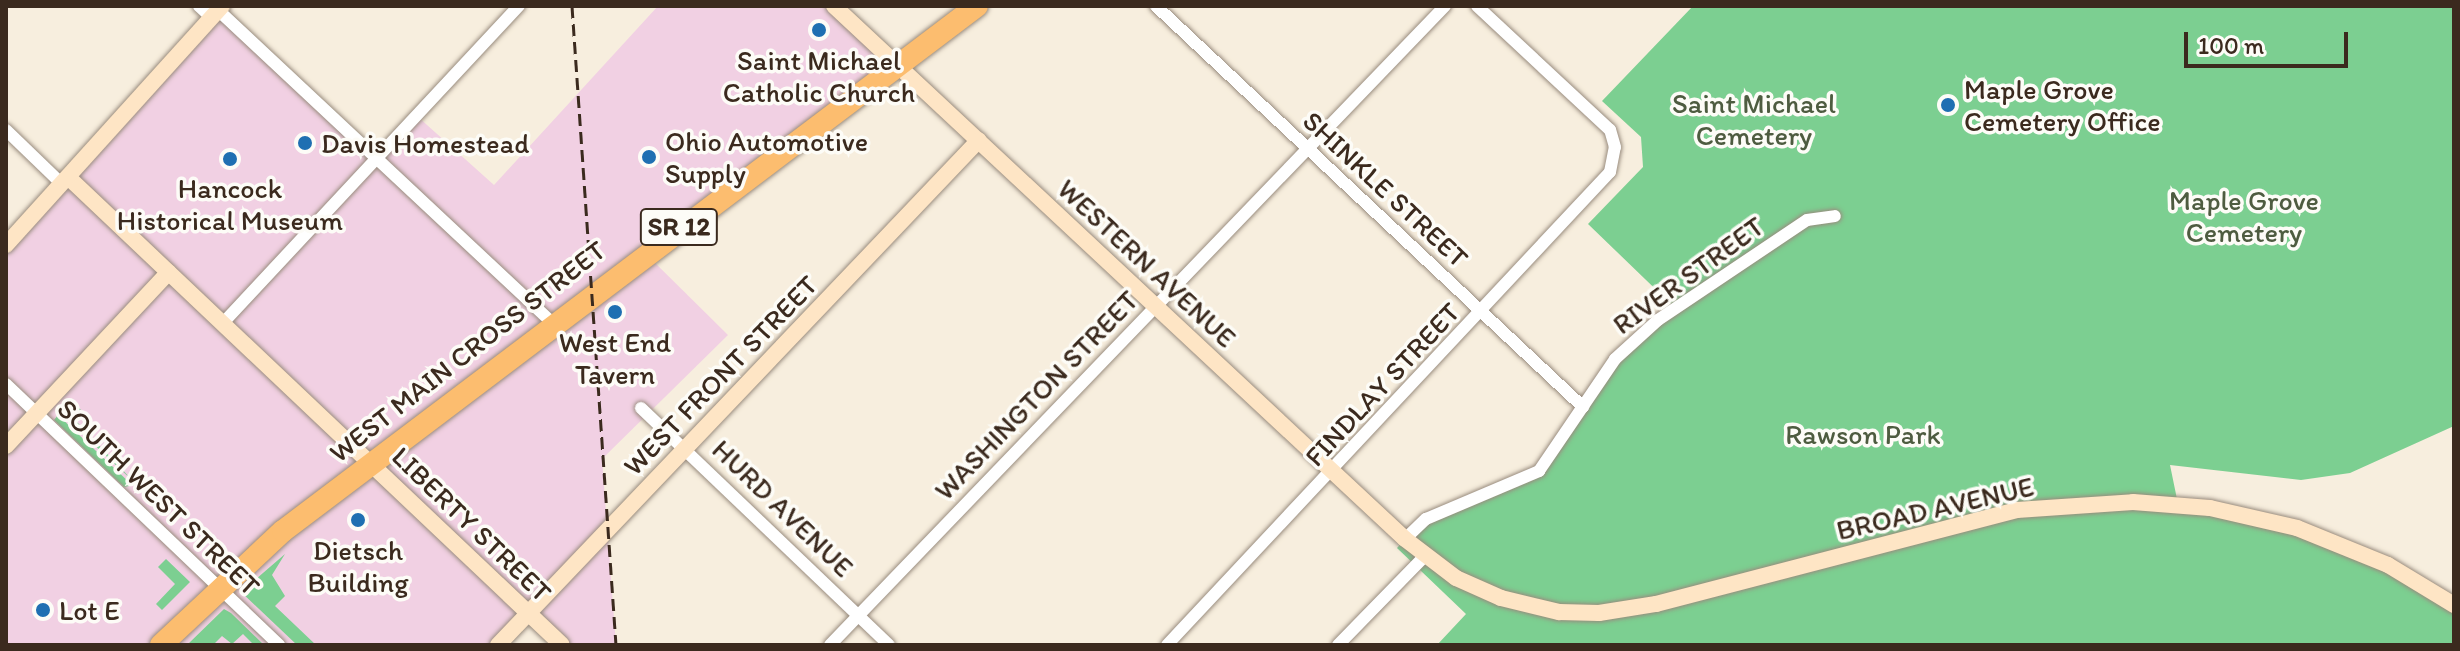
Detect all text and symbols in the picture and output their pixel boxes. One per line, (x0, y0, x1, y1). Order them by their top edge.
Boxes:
scale bar (2188, 16, 2352, 66)
marker: Saint Michael Catholic Church (810, 21, 828, 39)
text: 100 m (2198, 31, 2264, 60)
place label: Saint Michael Catholic Church (722, 43, 916, 109)
place label: Maple Grove Cemetery Office (1964, 72, 2161, 138)
park label: Saint Michael Cemetery (1673, 86, 1835, 152)
marker: Maple Grove Cemetery Office (1939, 96, 1957, 114)
street label: SHINKLE STREET (1296, 104, 1476, 274)
place label: Ohio Automotive Supply (665, 124, 867, 190)
place label: Davis Homestead (321, 126, 530, 160)
marker: Davis Homestead (296, 134, 314, 152)
marker: Ohio Automotive Supply (640, 148, 658, 166)
marker: Hancock Historical Museum (221, 150, 239, 168)
place label: Hancock Historical Museum (117, 171, 343, 237)
street label: WESTERN AVENUE (1051, 172, 1243, 354)
park label: Maple Grove Cemetery (2169, 183, 2319, 249)
road number: SR 12 (639, 205, 719, 249)
street label: RIVER STREET (1606, 209, 1770, 341)
street label: WEST MAIN CROSS STREET (323, 234, 611, 468)
street label: WEST FRONT STREET (616, 268, 824, 482)
street label: WASHINGTON STREET (927, 283, 1145, 507)
street label: FINDLAY STREET (1297, 295, 1467, 473)
marker: West End Tavern (606, 303, 624, 321)
place label: West End Tavern (559, 325, 671, 391)
street label: SOUTH WEST STREET (51, 392, 267, 602)
park label: Rawson Park (1786, 417, 1940, 451)
street label: HURD AVENUE (706, 433, 860, 583)
street label: LIBERTY STREET (385, 439, 559, 609)
street label: BROAD AVENUE (1834, 469, 2036, 547)
marker: Dietsch Building (349, 511, 367, 529)
place label: Dietsch Building (308, 533, 408, 599)
place label: Lot E (59, 593, 120, 627)
marker: Lot E (34, 601, 52, 619)

